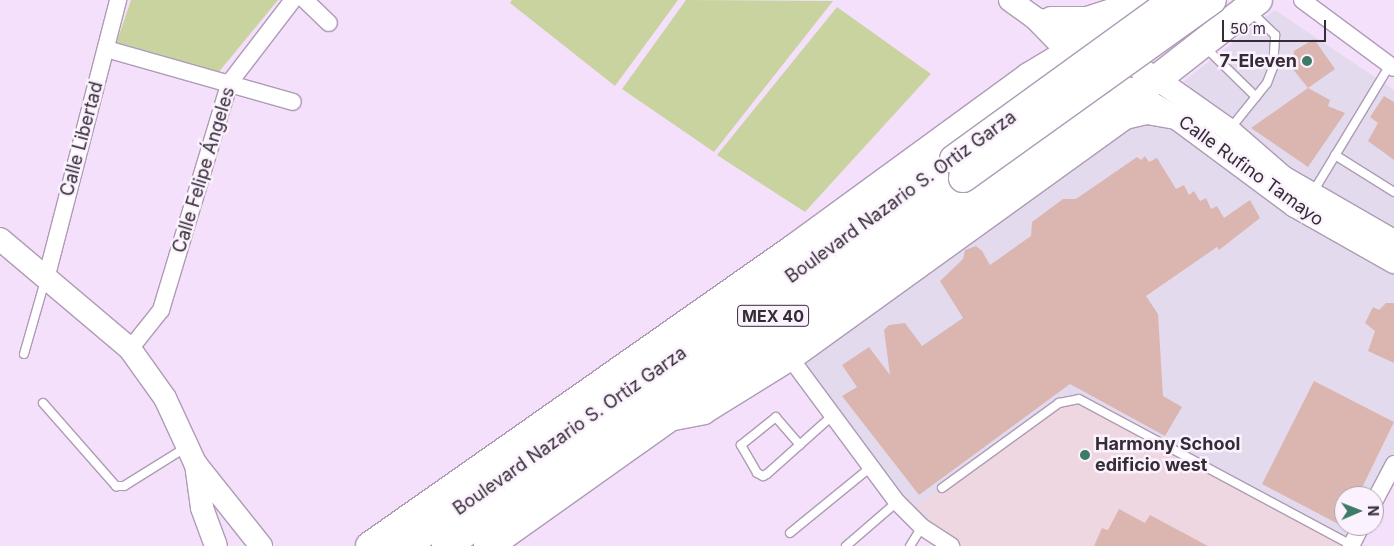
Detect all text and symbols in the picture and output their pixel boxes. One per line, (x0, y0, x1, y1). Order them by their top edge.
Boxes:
scale bar (1224, 10, 1328, 42)
text: 50 m (1230, 19, 1266, 38)
place label: 7-Eleven (1220, 50, 1297, 72)
marker: 7-Eleven (1301, 55, 1313, 67)
street label: Calle Libertad (56, 79, 108, 199)
street label: Calle Felipe Ángeles (169, 85, 239, 255)
street label: Boulevard Nazario S. Ortiz Garza (782, 106, 1020, 288)
street label: Calle Rufino Tamayo (1174, 111, 1328, 231)
road number: MEX 40 (737, 302, 809, 330)
street label: Boulevard Nazario S. Ortiz Garza (449, 342, 691, 520)
place label: Harmony School edificio west (1095, 434, 1240, 476)
marker: Harmony School edificio west (1079, 449, 1091, 461)
north arrow (1334, 486, 1384, 536)
text: N (1365, 505, 1382, 516)

